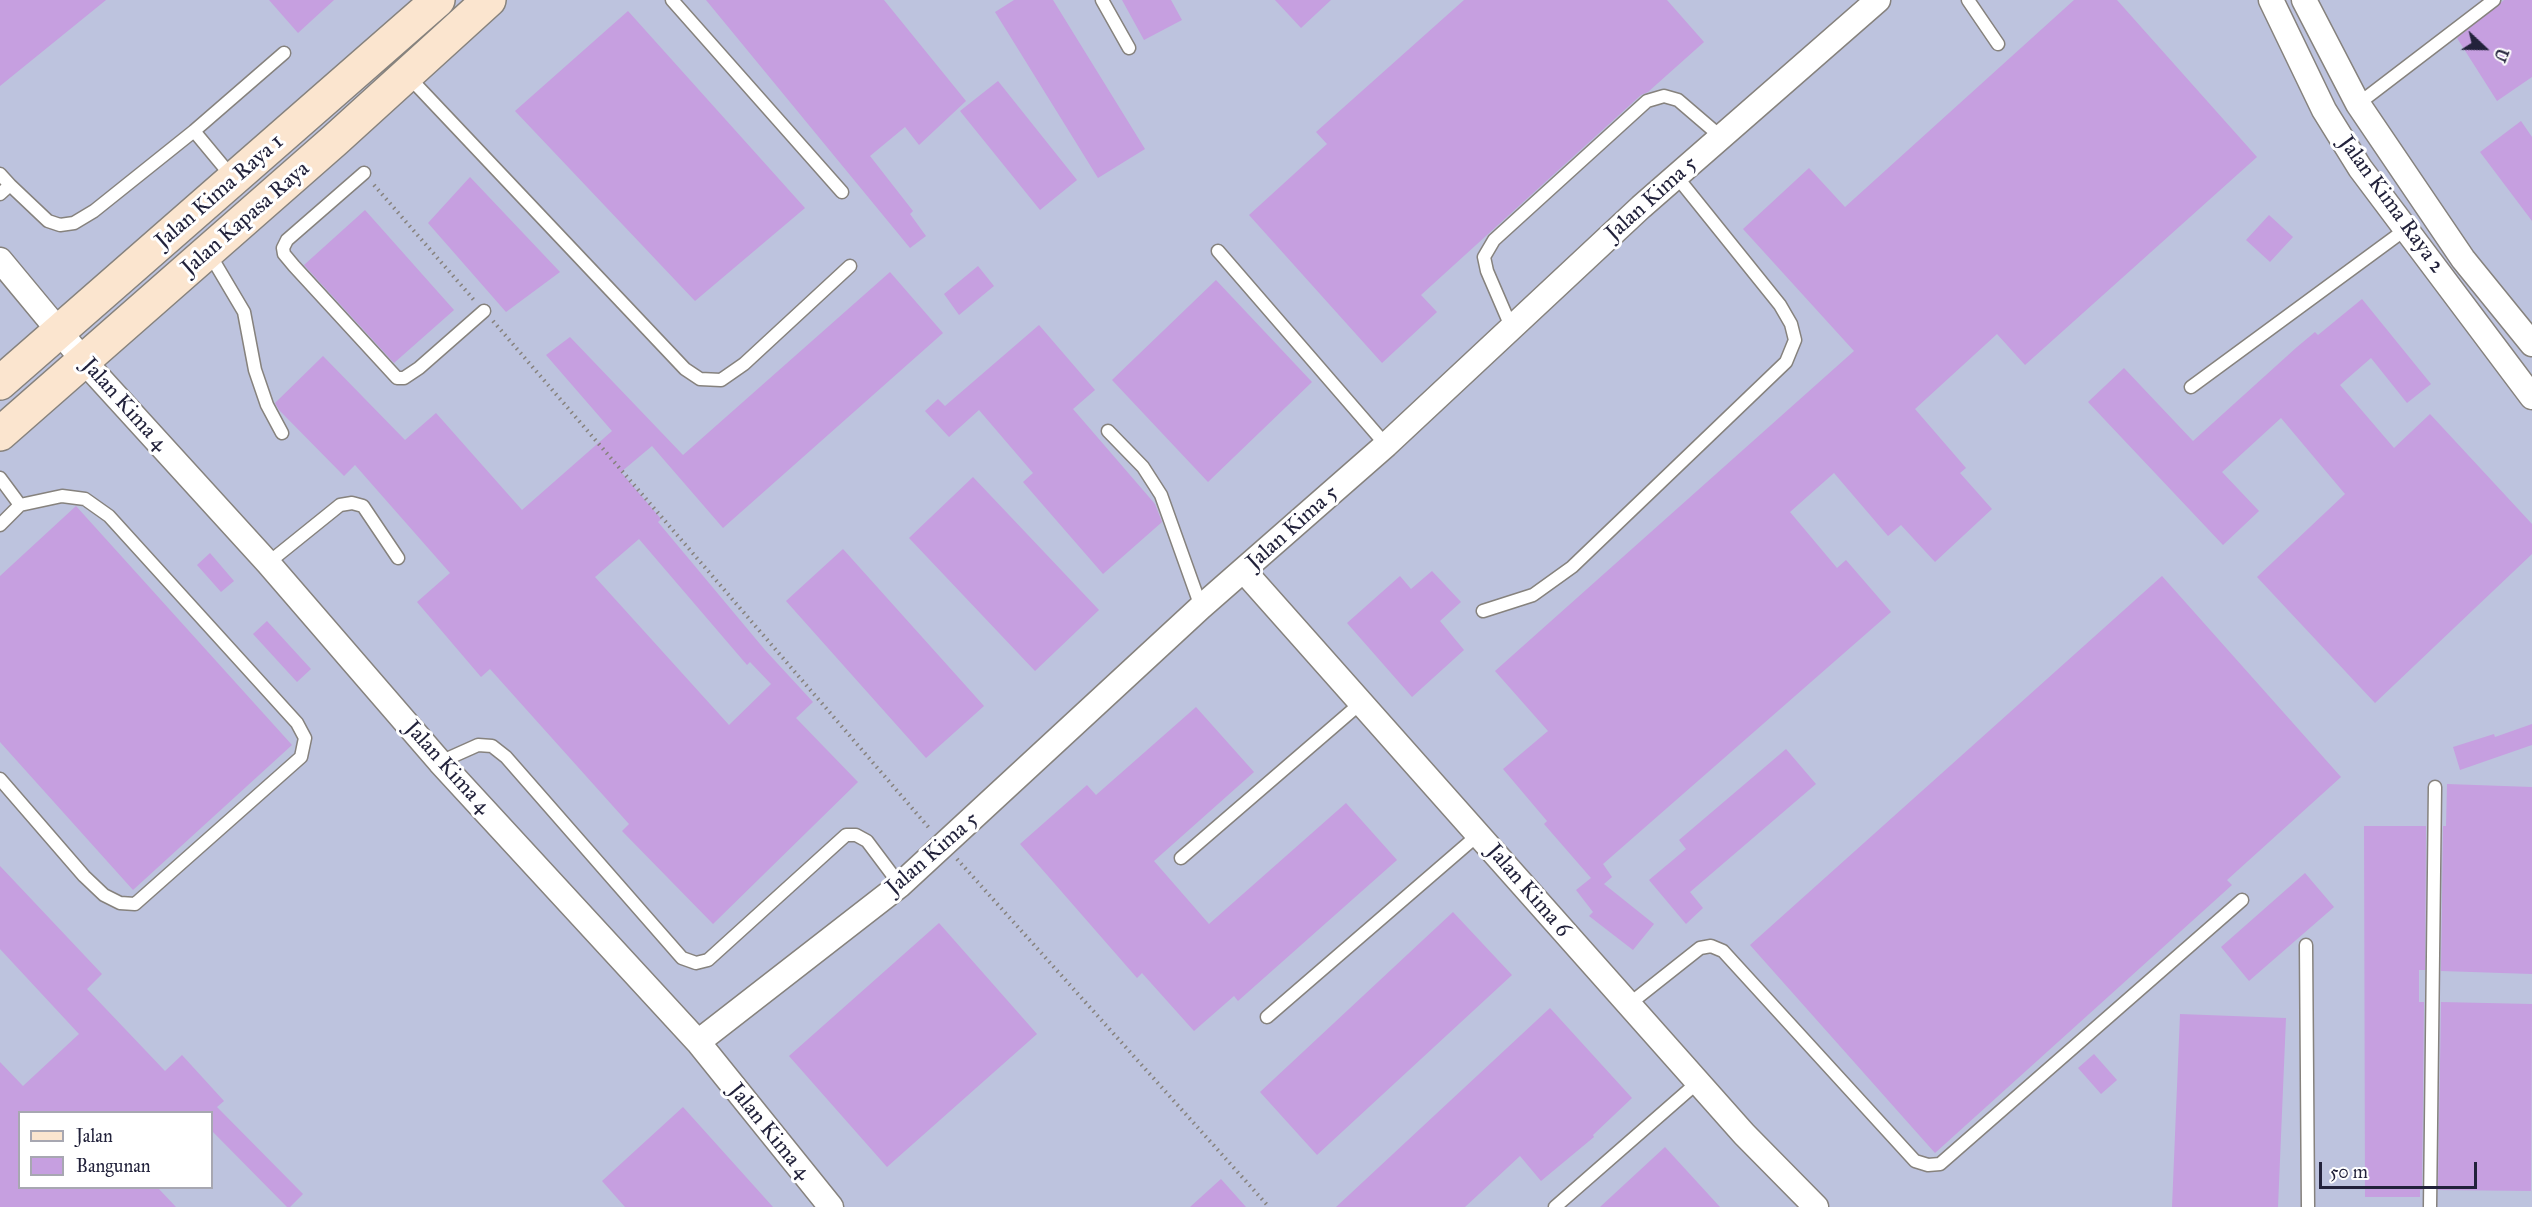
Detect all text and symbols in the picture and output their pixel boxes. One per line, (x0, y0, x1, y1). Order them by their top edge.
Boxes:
north arrow (2454, 18, 2514, 78)
text: U (2490, 46, 2512, 64)
street label: Jalan Kima Raya 1 (151, 129, 289, 255)
street label: Jalan Kima Raya 2 (2332, 131, 2450, 279)
street label: Jalan Kima 5 (1601, 151, 1703, 247)
street label: Jalan Kapasa Raya (177, 156, 315, 282)
street label: Jalan Kima 4 (75, 353, 173, 457)
street label: Jalan Kima 5 (1242, 480, 1344, 576)
street label: Jalan Kima 4 (398, 716, 496, 820)
street label: Jalan Kima 5 (881, 807, 985, 901)
street label: Jalan Kima 6 (1480, 839, 1576, 943)
street label: Jalan Kima 4 (722, 1079, 816, 1185)
legend (18, 1111, 213, 1189)
text: Jalan (76, 1125, 113, 1147)
scale bar (2322, 1150, 2480, 1188)
text: Bangunan (76, 1155, 151, 1177)
text: 50 m (2330, 1161, 2368, 1183)

